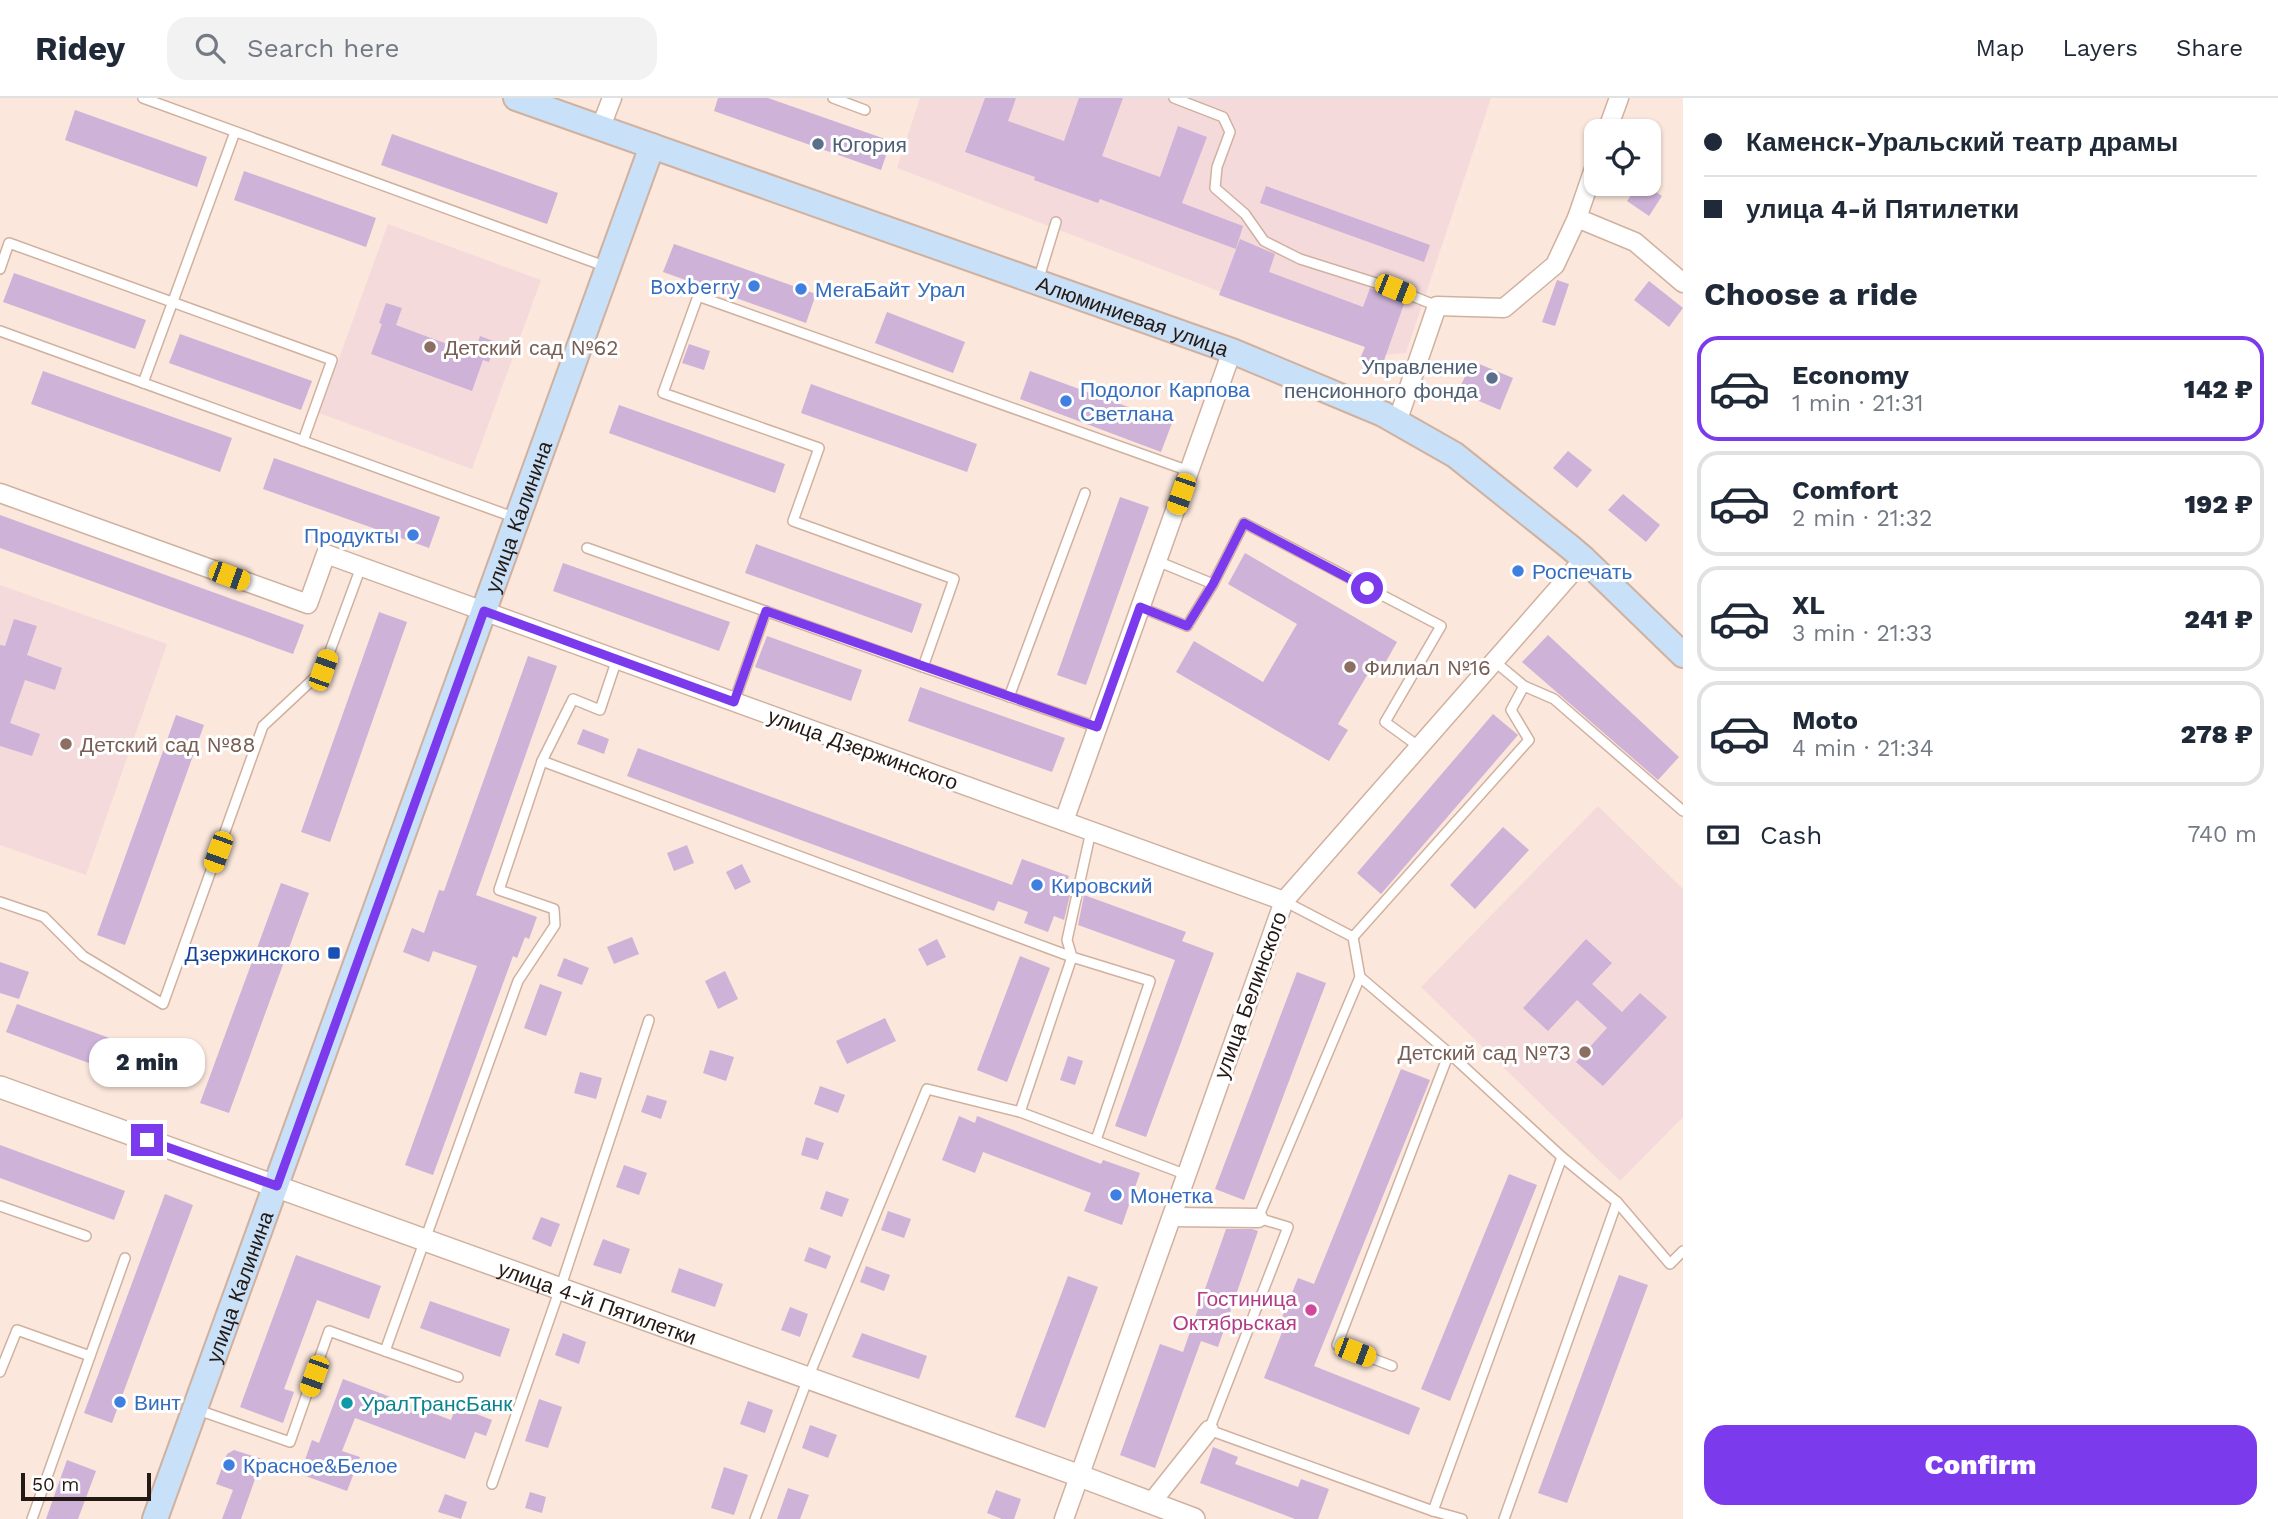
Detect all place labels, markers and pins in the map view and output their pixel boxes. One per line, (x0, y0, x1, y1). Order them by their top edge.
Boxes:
place label: Югория (832, 132, 907, 157)
marker: Югория (810, 136, 826, 152)
place label: Boxberry (650, 274, 740, 299)
place label: МегаБайт Урал (815, 277, 965, 302)
marker: Boxberry (746, 278, 762, 294)
marker: МегаБайт Урал (793, 281, 809, 297)
place label: Детский сад №62 (444, 335, 618, 360)
marker: Детский сад №62 (422, 339, 438, 355)
place label: Управление пенсионного фонда (1284, 354, 1478, 403)
marker: Управление пенсионного фонда (1484, 370, 1500, 386)
place label: Подолог Карпова Светлана (1080, 377, 1250, 426)
marker: Подолог Карпова Светлана (1058, 393, 1074, 409)
place label: Продукты (304, 523, 399, 548)
marker: Продукты (405, 527, 421, 543)
place label: Роспечать (1532, 559, 1632, 584)
marker: Роспечать (1510, 563, 1526, 579)
place label: Филиал №16 (1364, 655, 1491, 680)
marker: Филиал №16 (1342, 659, 1358, 675)
place label: Детский сад №88 (80, 732, 255, 757)
marker: Детский сад №88 (58, 736, 74, 752)
place label: Кировский (1051, 873, 1152, 898)
marker: Кировский (1029, 877, 1045, 893)
place label: Дзержинского (184, 941, 320, 966)
marker: Дзержинского (326, 945, 342, 961)
place label: Детский сад №73 (1398, 1040, 1571, 1065)
marker: Детский сад №73 (1577, 1044, 1593, 1060)
place label: Монетка (1130, 1183, 1213, 1208)
marker: Монетка (1108, 1187, 1124, 1203)
place label: Гостиница Октябрьская (1172, 1286, 1297, 1335)
marker: Гостиница Октябрьская (1303, 1302, 1319, 1318)
place label: Винт (134, 1390, 181, 1415)
place label: УралТрансБанк (361, 1391, 513, 1416)
marker: Винт (112, 1394, 128, 1410)
marker: УралТрансБанк (339, 1395, 355, 1411)
place label: Красное&Белое (243, 1453, 398, 1478)
marker: Красное&Белое (221, 1457, 237, 1473)

